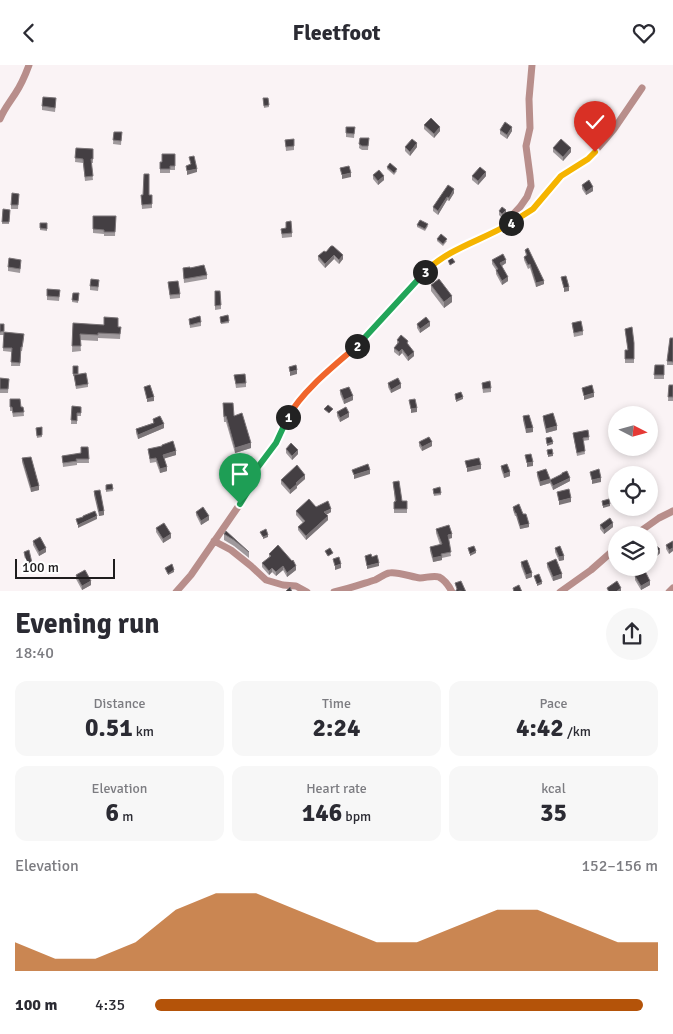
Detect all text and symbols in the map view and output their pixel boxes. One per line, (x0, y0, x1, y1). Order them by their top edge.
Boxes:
icon: back (15, 19, 43, 47)
text: Fleetfoot (292, 19, 381, 46)
icon: heart (630, 19, 658, 47)
pin (574, 101, 616, 152)
icon: check (581, 108, 609, 136)
pin: 4 (498, 211, 524, 235)
text: 4 (508, 215, 515, 232)
pin: 3 (412, 259, 438, 285)
text: 3 (422, 264, 429, 281)
pin: 2 (344, 333, 370, 359)
text: 2 (354, 338, 361, 355)
pin: 1 (276, 405, 300, 429)
north arrow (608, 406, 658, 456)
map controls (608, 406, 658, 576)
text: 1 (285, 409, 292, 426)
pin (219, 453, 261, 504)
icon: arrive (226, 460, 254, 488)
button: locate (608, 466, 658, 516)
button: layers (608, 526, 658, 576)
scale bar (15, 557, 115, 580)
text: 100 m (22, 559, 59, 576)
text: Evening run (15, 607, 160, 641)
button: share (606, 608, 658, 660)
text: 18:40 (15, 643, 54, 663)
text: Distance (93, 695, 146, 712)
text: Time (322, 695, 351, 712)
text: Pace (539, 695, 568, 712)
text: 0.51 (85, 712, 133, 743)
text: 2:24 (313, 712, 360, 743)
text: 4:42 (516, 712, 564, 743)
text: km (133, 723, 154, 740)
text: /km (564, 723, 591, 740)
text: Elevation (92, 780, 147, 797)
text: Heart rate (306, 780, 367, 797)
text: kcal (541, 780, 566, 797)
text: 6 (106, 797, 119, 828)
text: 146 (302, 797, 342, 828)
text: 35 (540, 797, 567, 828)
text: m (119, 808, 133, 825)
text: bpm (342, 808, 371, 825)
text: Elevation (15, 856, 79, 876)
text: 152–156 m (581, 856, 658, 876)
text: 100 m (15, 995, 57, 1015)
text: 4:35 (95, 995, 125, 1015)

